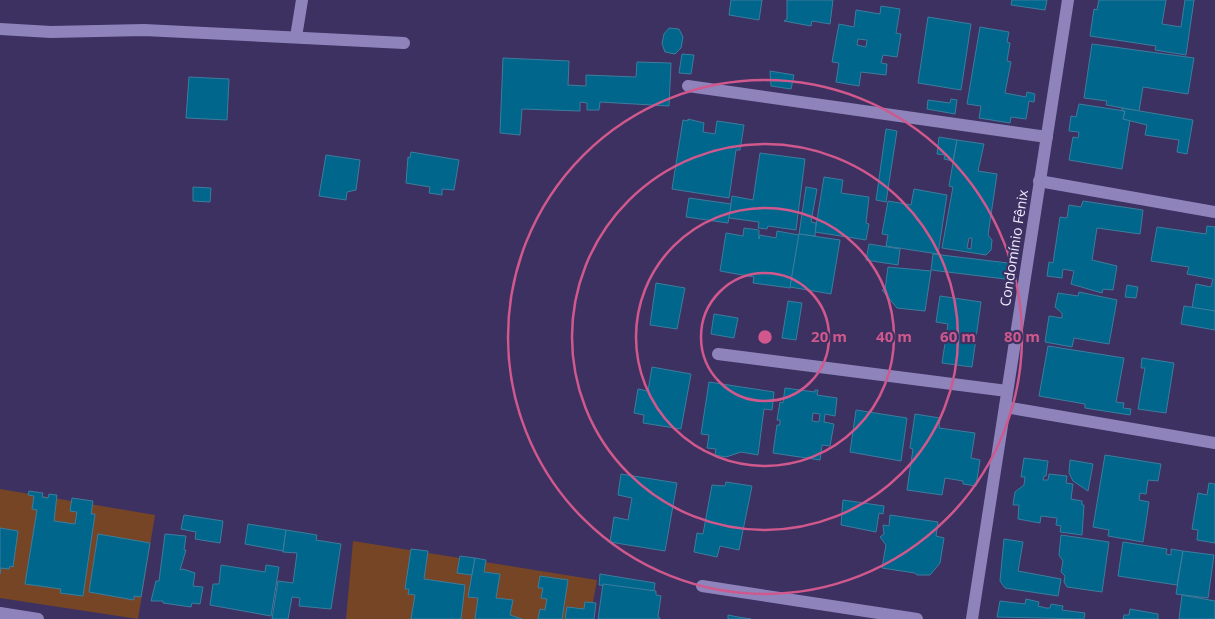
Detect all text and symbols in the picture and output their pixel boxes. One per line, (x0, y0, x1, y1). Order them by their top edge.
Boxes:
street label: Condomínio Fênix (995, 187, 1032, 308)
text: 20 m (811, 326, 847, 346)
text: 40 m (876, 326, 912, 346)
text: 60 m (940, 326, 976, 346)
text: 80 m (1004, 326, 1040, 346)
centre of rings (756, 328, 774, 346)

